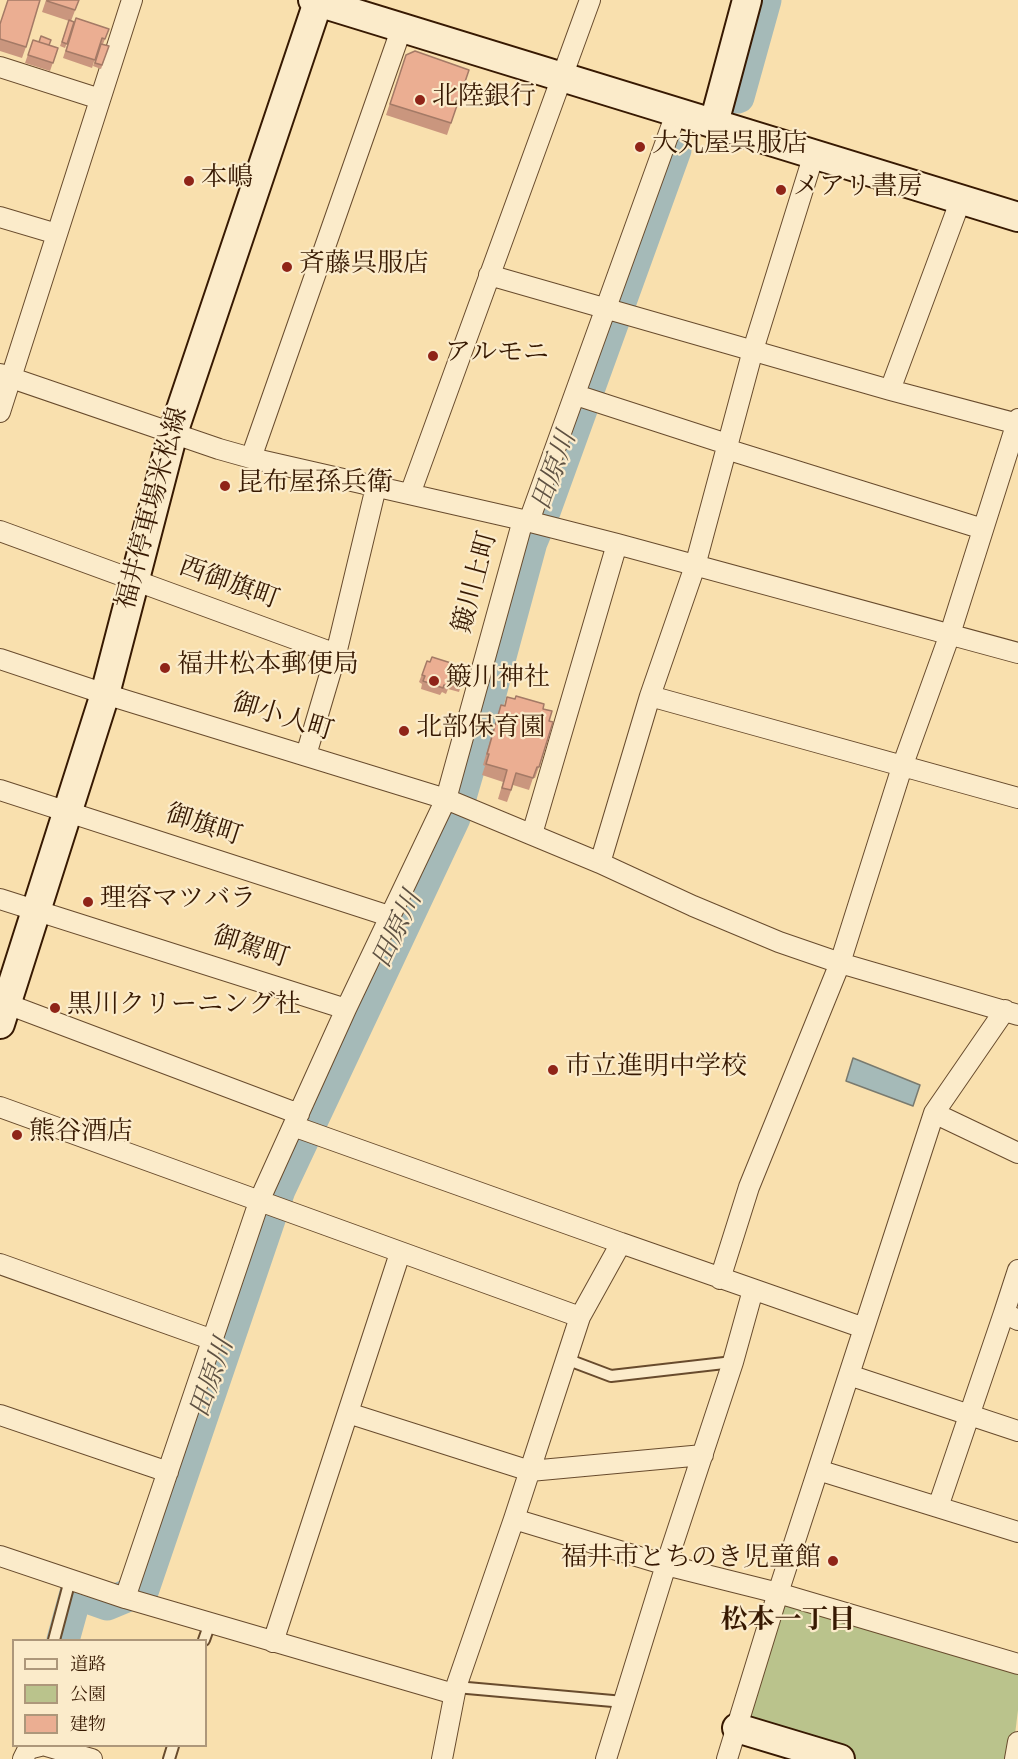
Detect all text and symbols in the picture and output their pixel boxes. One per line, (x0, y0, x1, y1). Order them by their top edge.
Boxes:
place label: 北陸銀行 (432, 84, 536, 116)
marker: 北陸銀行 (413, 93, 427, 107)
place label: 大丸屋呉服店 (652, 131, 808, 163)
marker: 大丸屋呉服店 (633, 140, 647, 154)
place label: 本嶋 (201, 165, 253, 197)
marker: 本嶋 (182, 174, 196, 188)
place label: メアリ書房 (793, 174, 923, 206)
marker: メアリ書房 (774, 183, 788, 197)
place label: 斉藤呉服店 (299, 251, 429, 283)
marker: 斉藤呉服店 (280, 260, 294, 274)
place label: アルモニ (445, 340, 549, 372)
marker: アルモニ (426, 349, 440, 363)
street label: 福井停車場米松線 (113, 405, 197, 613)
water label: 田原川 (528, 428, 586, 516)
place label: 昆布屋孫兵衛 (237, 470, 393, 502)
marker: 昆布屋孫兵衛 (218, 479, 232, 493)
street label: 簸川上町 (449, 529, 507, 637)
street label: 西御旗町 (174, 554, 282, 618)
place label: 福井松本郵便局 (177, 652, 359, 684)
marker: 福井松本郵便局 (158, 661, 172, 675)
place label: 簸川神社 (446, 665, 550, 697)
marker: 簸川神社 (427, 674, 441, 688)
street label: 御小人町 (228, 690, 336, 750)
place label: 北部保育園 (416, 715, 546, 747)
marker: 北部保育園 (397, 724, 411, 738)
street label: 御旗町 (161, 801, 245, 855)
place label: 理容マツバラ (100, 886, 256, 918)
water label: 田原川 (368, 887, 432, 975)
marker: 理容マツバラ (81, 895, 95, 909)
street label: 御駕町 (208, 923, 292, 977)
place label: 黒川クリーニング社 (67, 992, 301, 1024)
marker: 黒川クリーニング社 (48, 1001, 62, 1015)
place label: 市立進明中学校 (565, 1054, 747, 1086)
marker: 市立進明中学校 (546, 1063, 560, 1077)
place label: 熊谷酒店 (29, 1119, 133, 1151)
marker: 熊谷酒店 (10, 1128, 24, 1142)
water label: 田原川 (186, 1335, 244, 1423)
place label: 福井市とちのき児童館 (561, 1545, 821, 1577)
marker: 福井市とちのき児童館 (826, 1554, 840, 1568)
district label: 松本一丁目 (721, 1607, 855, 1639)
legend (12, 1639, 207, 1747)
text: 道路 (70, 1653, 106, 1679)
text: 公園 (70, 1683, 106, 1709)
text: 建物 (70, 1713, 106, 1739)

